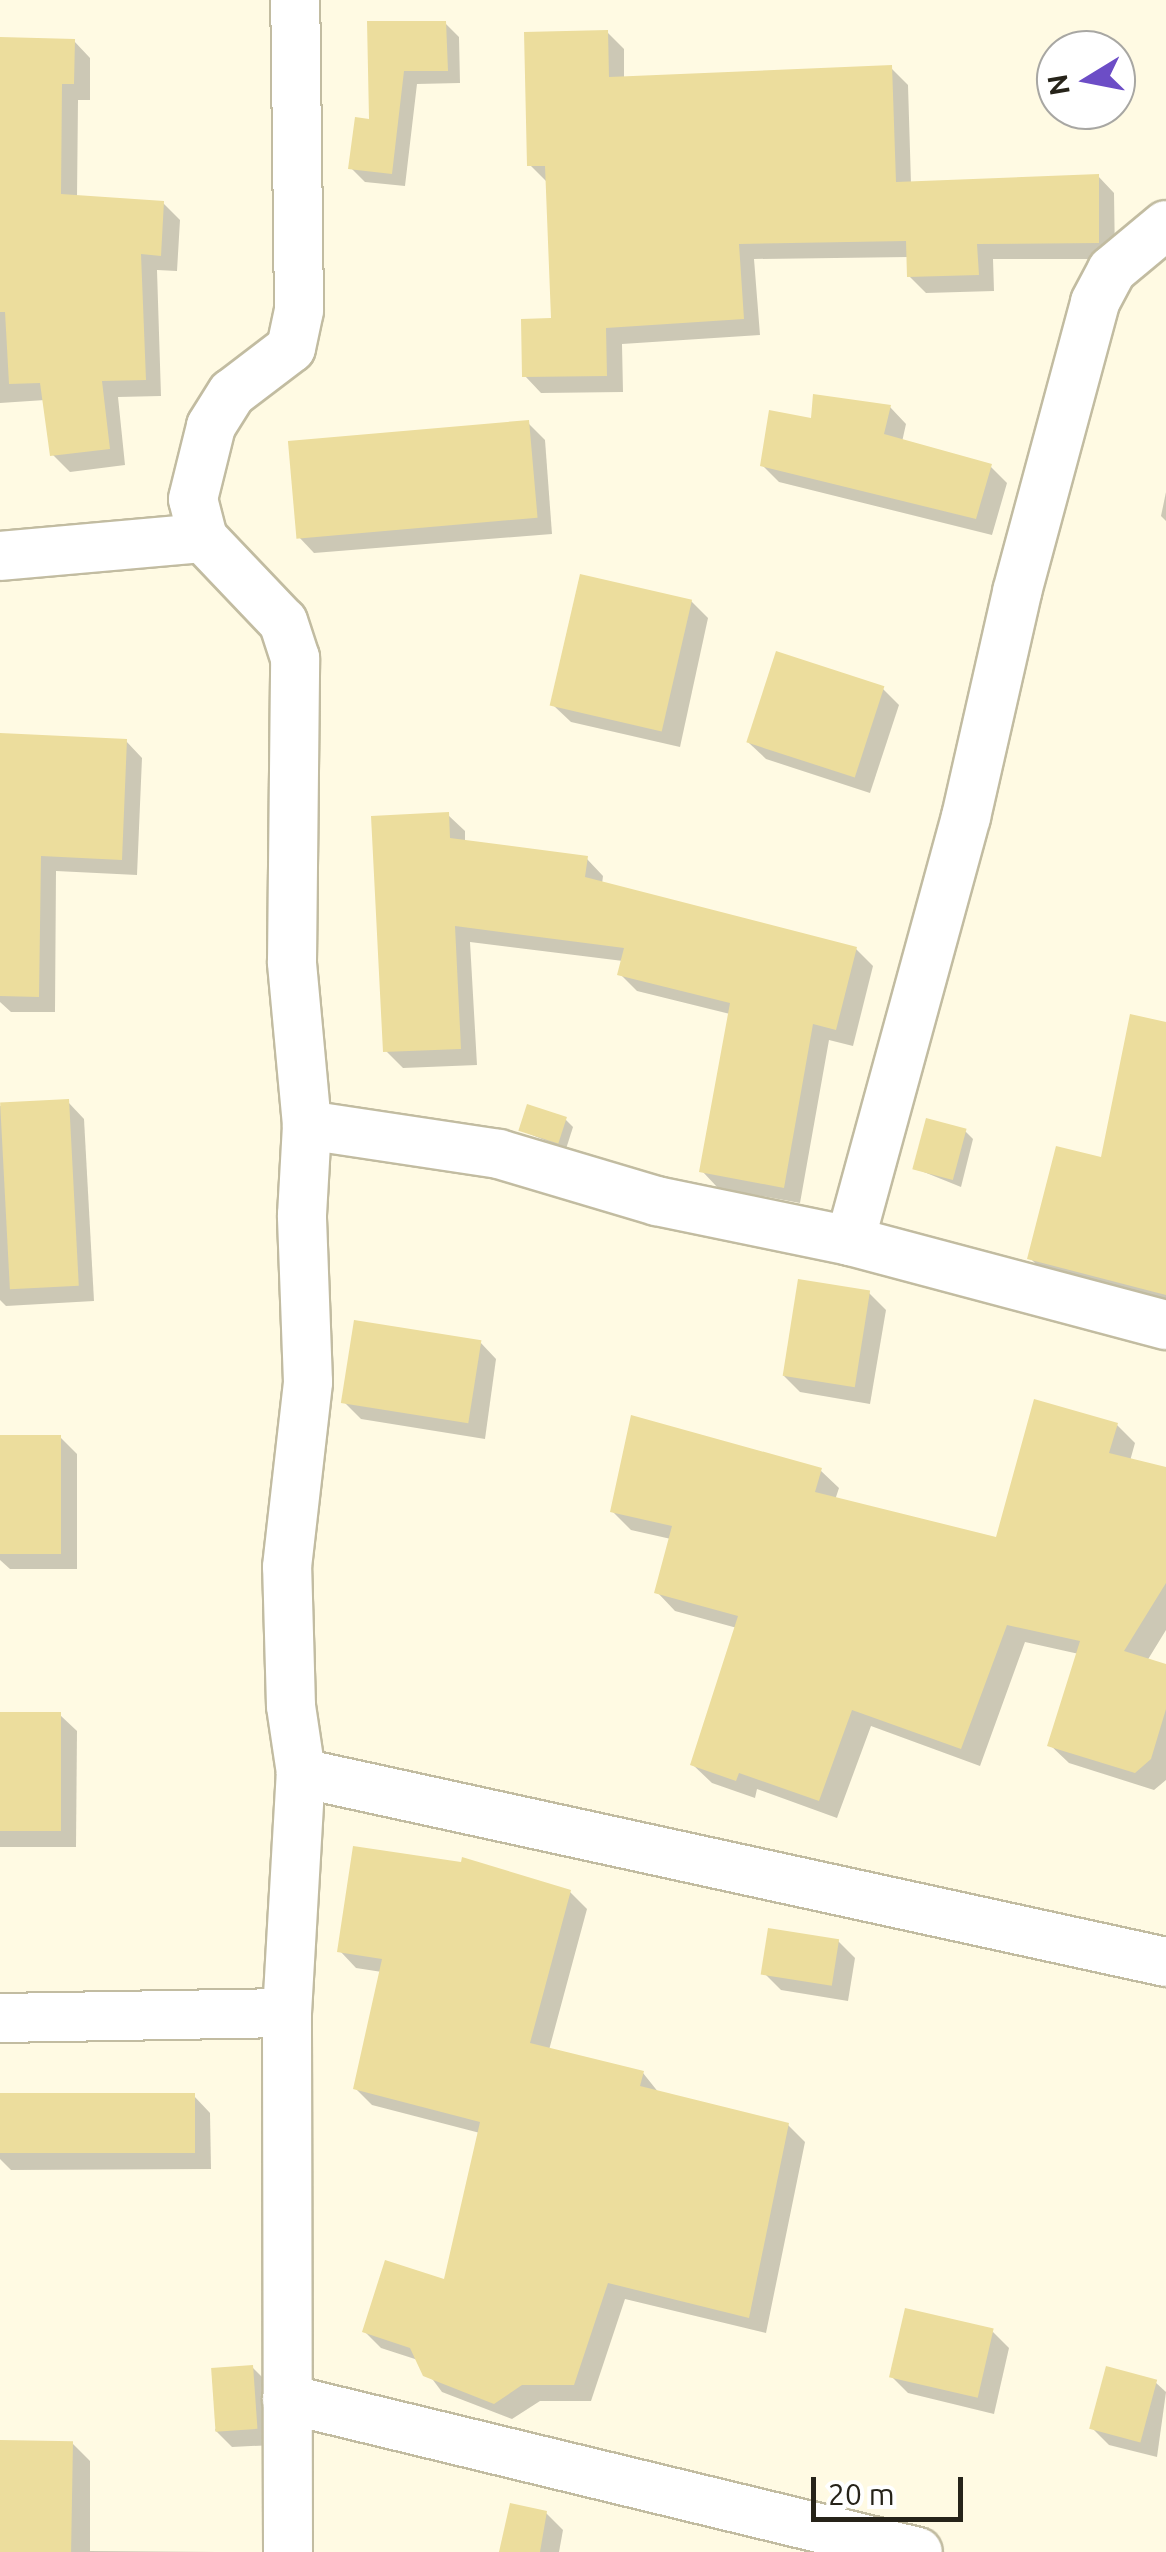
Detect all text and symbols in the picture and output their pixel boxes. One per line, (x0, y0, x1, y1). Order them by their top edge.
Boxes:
north arrow (1036, 30, 1136, 130)
text: N (1041, 72, 1075, 98)
scale bar (816, 2457, 968, 2519)
text: 20 m (828, 2477, 895, 2511)

